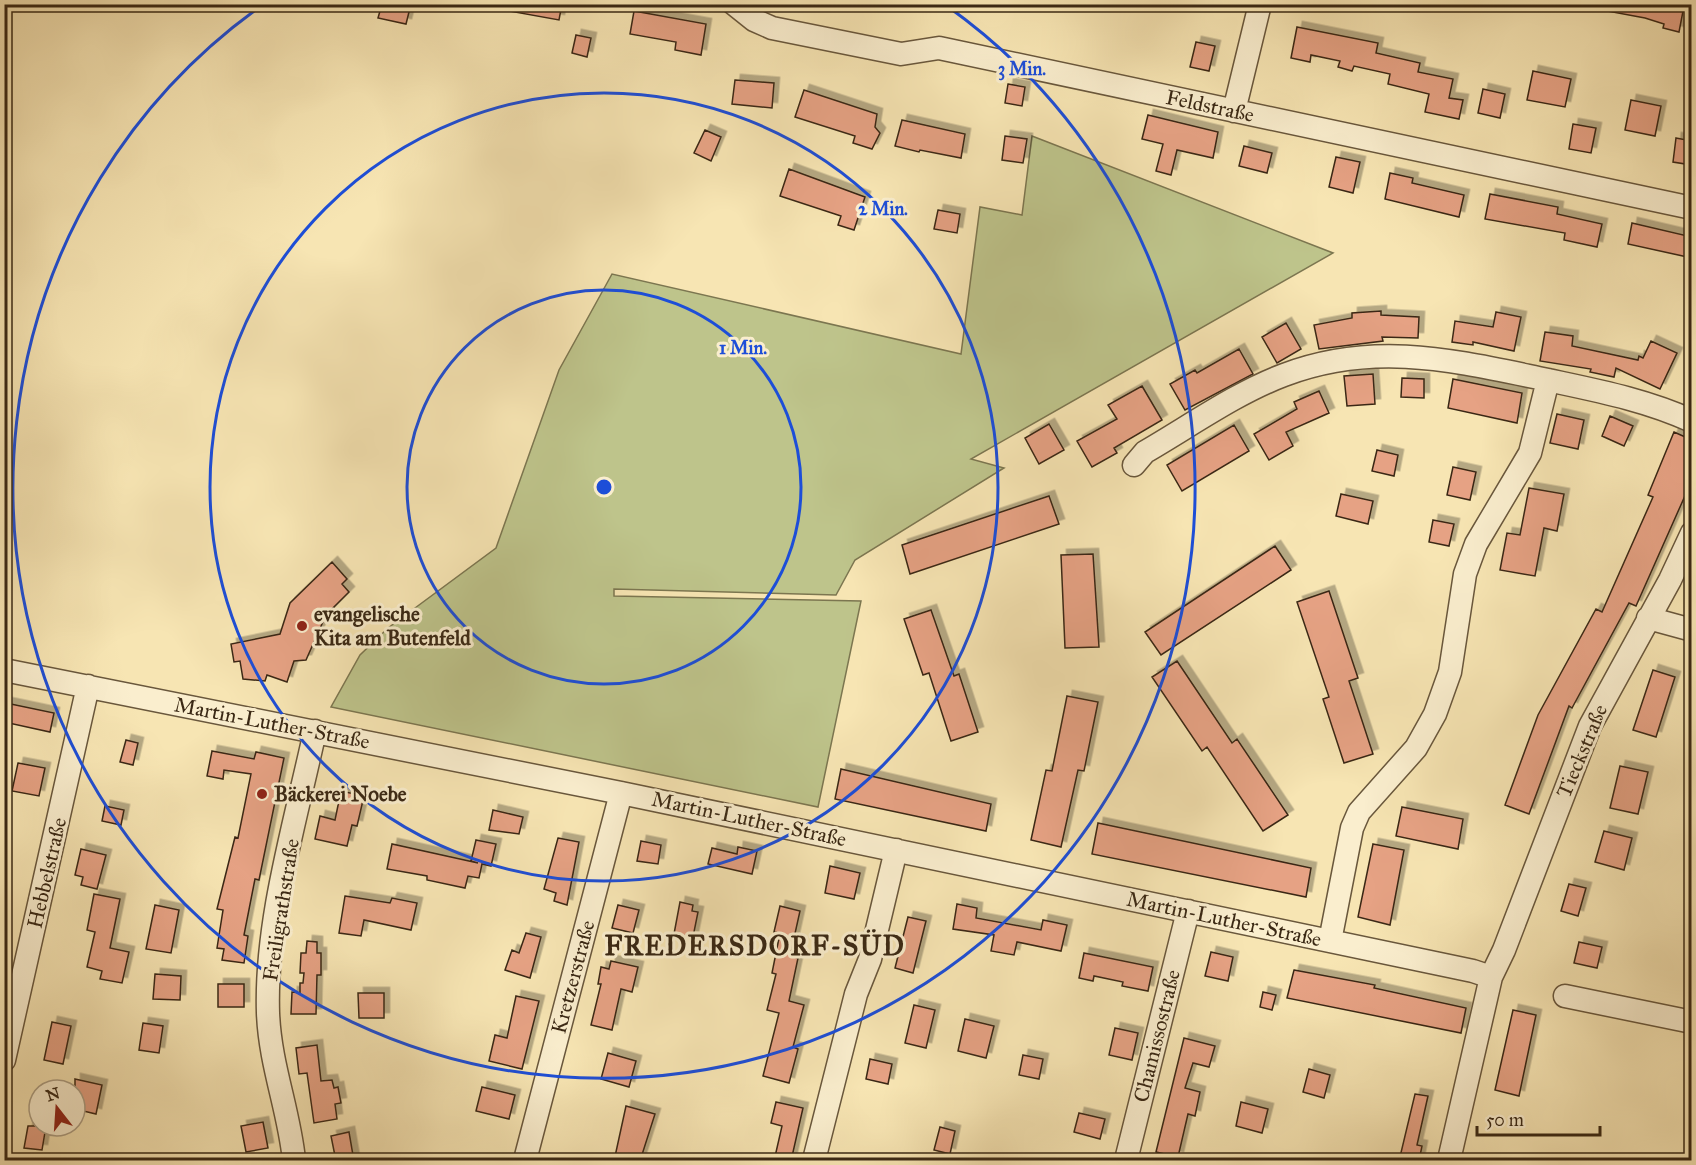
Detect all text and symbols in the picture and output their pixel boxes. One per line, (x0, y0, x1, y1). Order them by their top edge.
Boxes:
text: 3 Min. (998, 58, 1046, 81)
street label: Feldstraße (1163, 84, 1257, 128)
text: 2 Min. (858, 198, 908, 220)
text: 1 Min. (719, 337, 767, 359)
centre of rings (594, 477, 614, 497)
place label: evangelische Kita am Butenfeld (314, 601, 471, 651)
marker: evangelische Kita am Butenfeld (295, 619, 309, 633)
street label: Martin-Luther-Straße (172, 691, 372, 755)
street label: Tieckstraße (1551, 700, 1613, 802)
place label: Bäckerei Noebe (274, 781, 407, 807)
street label: Martin-Luther-Straße (649, 786, 849, 852)
marker: Bäckerei Noebe (255, 787, 269, 801)
street label: Hebbelstraße (22, 815, 72, 931)
street label: Freiligrathstraße (257, 837, 305, 983)
street label: Martin-Luther-Straße (1124, 886, 1324, 952)
street label: Kretzerstraße (545, 917, 601, 1037)
district label: FREDERSDORF-SÜD (605, 929, 905, 962)
street label: Chamissostraße (1128, 967, 1186, 1105)
north arrow (27, 1078, 87, 1138)
text: N (43, 1083, 62, 1105)
scale bar (1477, 1099, 1600, 1137)
text: 50 m (1486, 1109, 1524, 1131)

